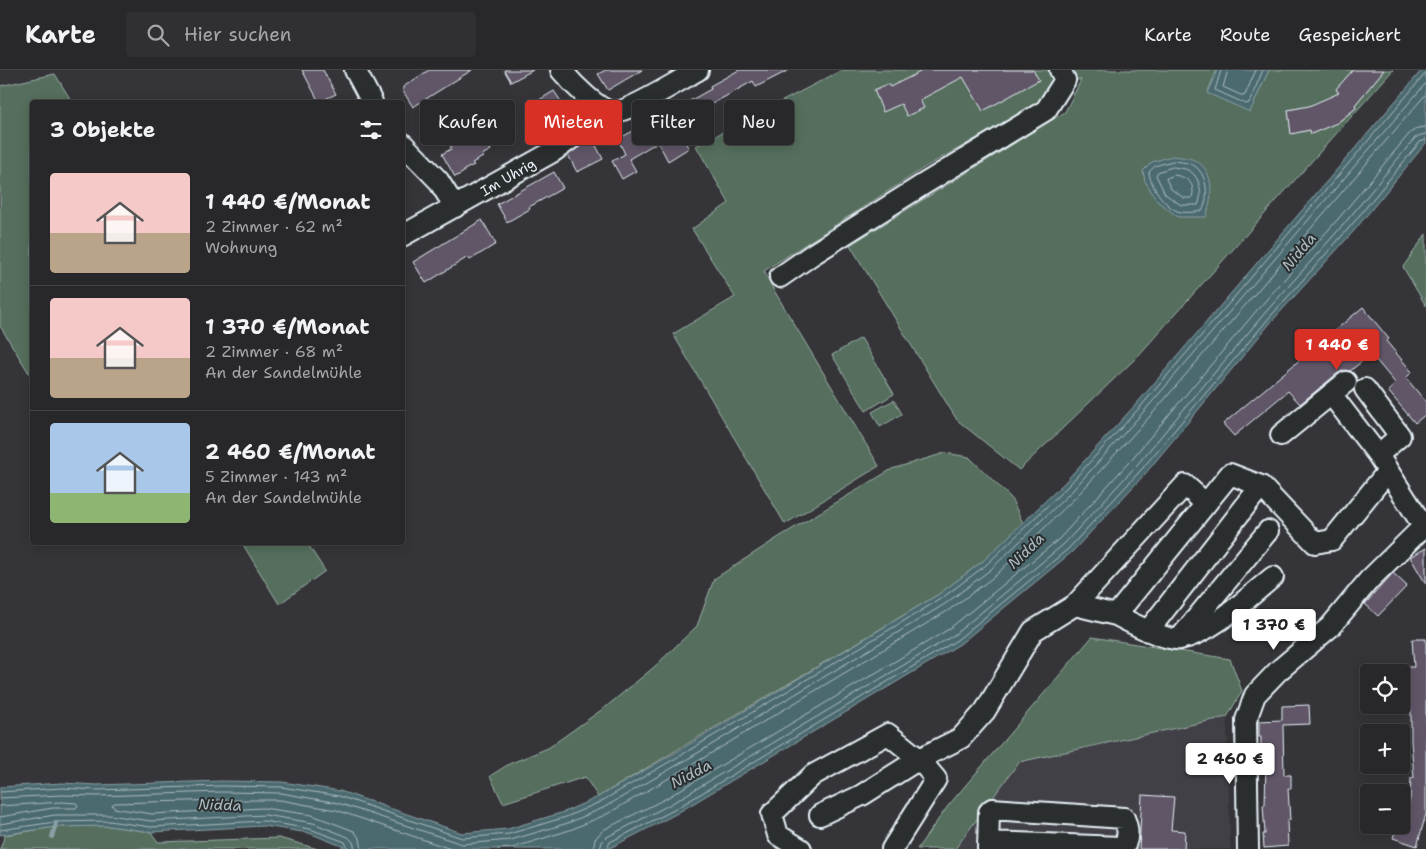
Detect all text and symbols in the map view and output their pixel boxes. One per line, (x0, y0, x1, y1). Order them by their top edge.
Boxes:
search box (126, 12, 476, 57)
text: Karte (25, 19, 96, 51)
icon: search (144, 21, 172, 49)
text: Hier suchen (184, 22, 291, 47)
text: Karte (1144, 23, 1192, 47)
text: Route (1220, 23, 1271, 47)
text: Gespeichert (1299, 23, 1401, 47)
chip: Kaufen (420, 100, 515, 145)
chip: Mieten (525, 100, 622, 145)
chip: Filter (632, 100, 714, 145)
chip: Neu (724, 100, 794, 145)
text: 3 Objekte (50, 116, 155, 144)
icon: filters (357, 116, 385, 144)
street label: Im Uhrig (477, 154, 539, 200)
text: 1 440 €/Monat (205, 188, 370, 216)
icon: home (90, 193, 150, 253)
text: 2 Zimmer · 62 m² (205, 216, 343, 237)
water label: Nidda (1277, 229, 1321, 275)
text: Wohnung (205, 237, 277, 258)
text: 1 370 €/Monat (205, 313, 369, 341)
icon: home (90, 318, 150, 378)
pin: 1 440 € (1291, 328, 1383, 371)
text: 1 440 € (1305, 334, 1369, 355)
text: 2 Zimmer · 68 m² (205, 341, 343, 362)
text: An der Sandelmühle (205, 362, 362, 383)
text: 2 460 €/Monat (205, 438, 375, 466)
icon: home (90, 443, 150, 503)
text: 5 Zimmer · 143 m² (205, 466, 347, 487)
text: An der Sandelmühle (205, 487, 362, 508)
water label: Nidda (1003, 529, 1049, 573)
pin: 1 370 € (1228, 608, 1320, 651)
text: 1 370 € (1243, 614, 1305, 635)
map controls (1360, 664, 1410, 834)
button: locate (1360, 664, 1410, 714)
button: + (1360, 724, 1410, 774)
pin: 2 460 € (1184, 742, 1276, 785)
text: 2 460 € (1197, 748, 1263, 769)
water label: Nidda (667, 755, 715, 793)
button: − (1360, 784, 1410, 834)
water label: Nidda (198, 794, 242, 816)

